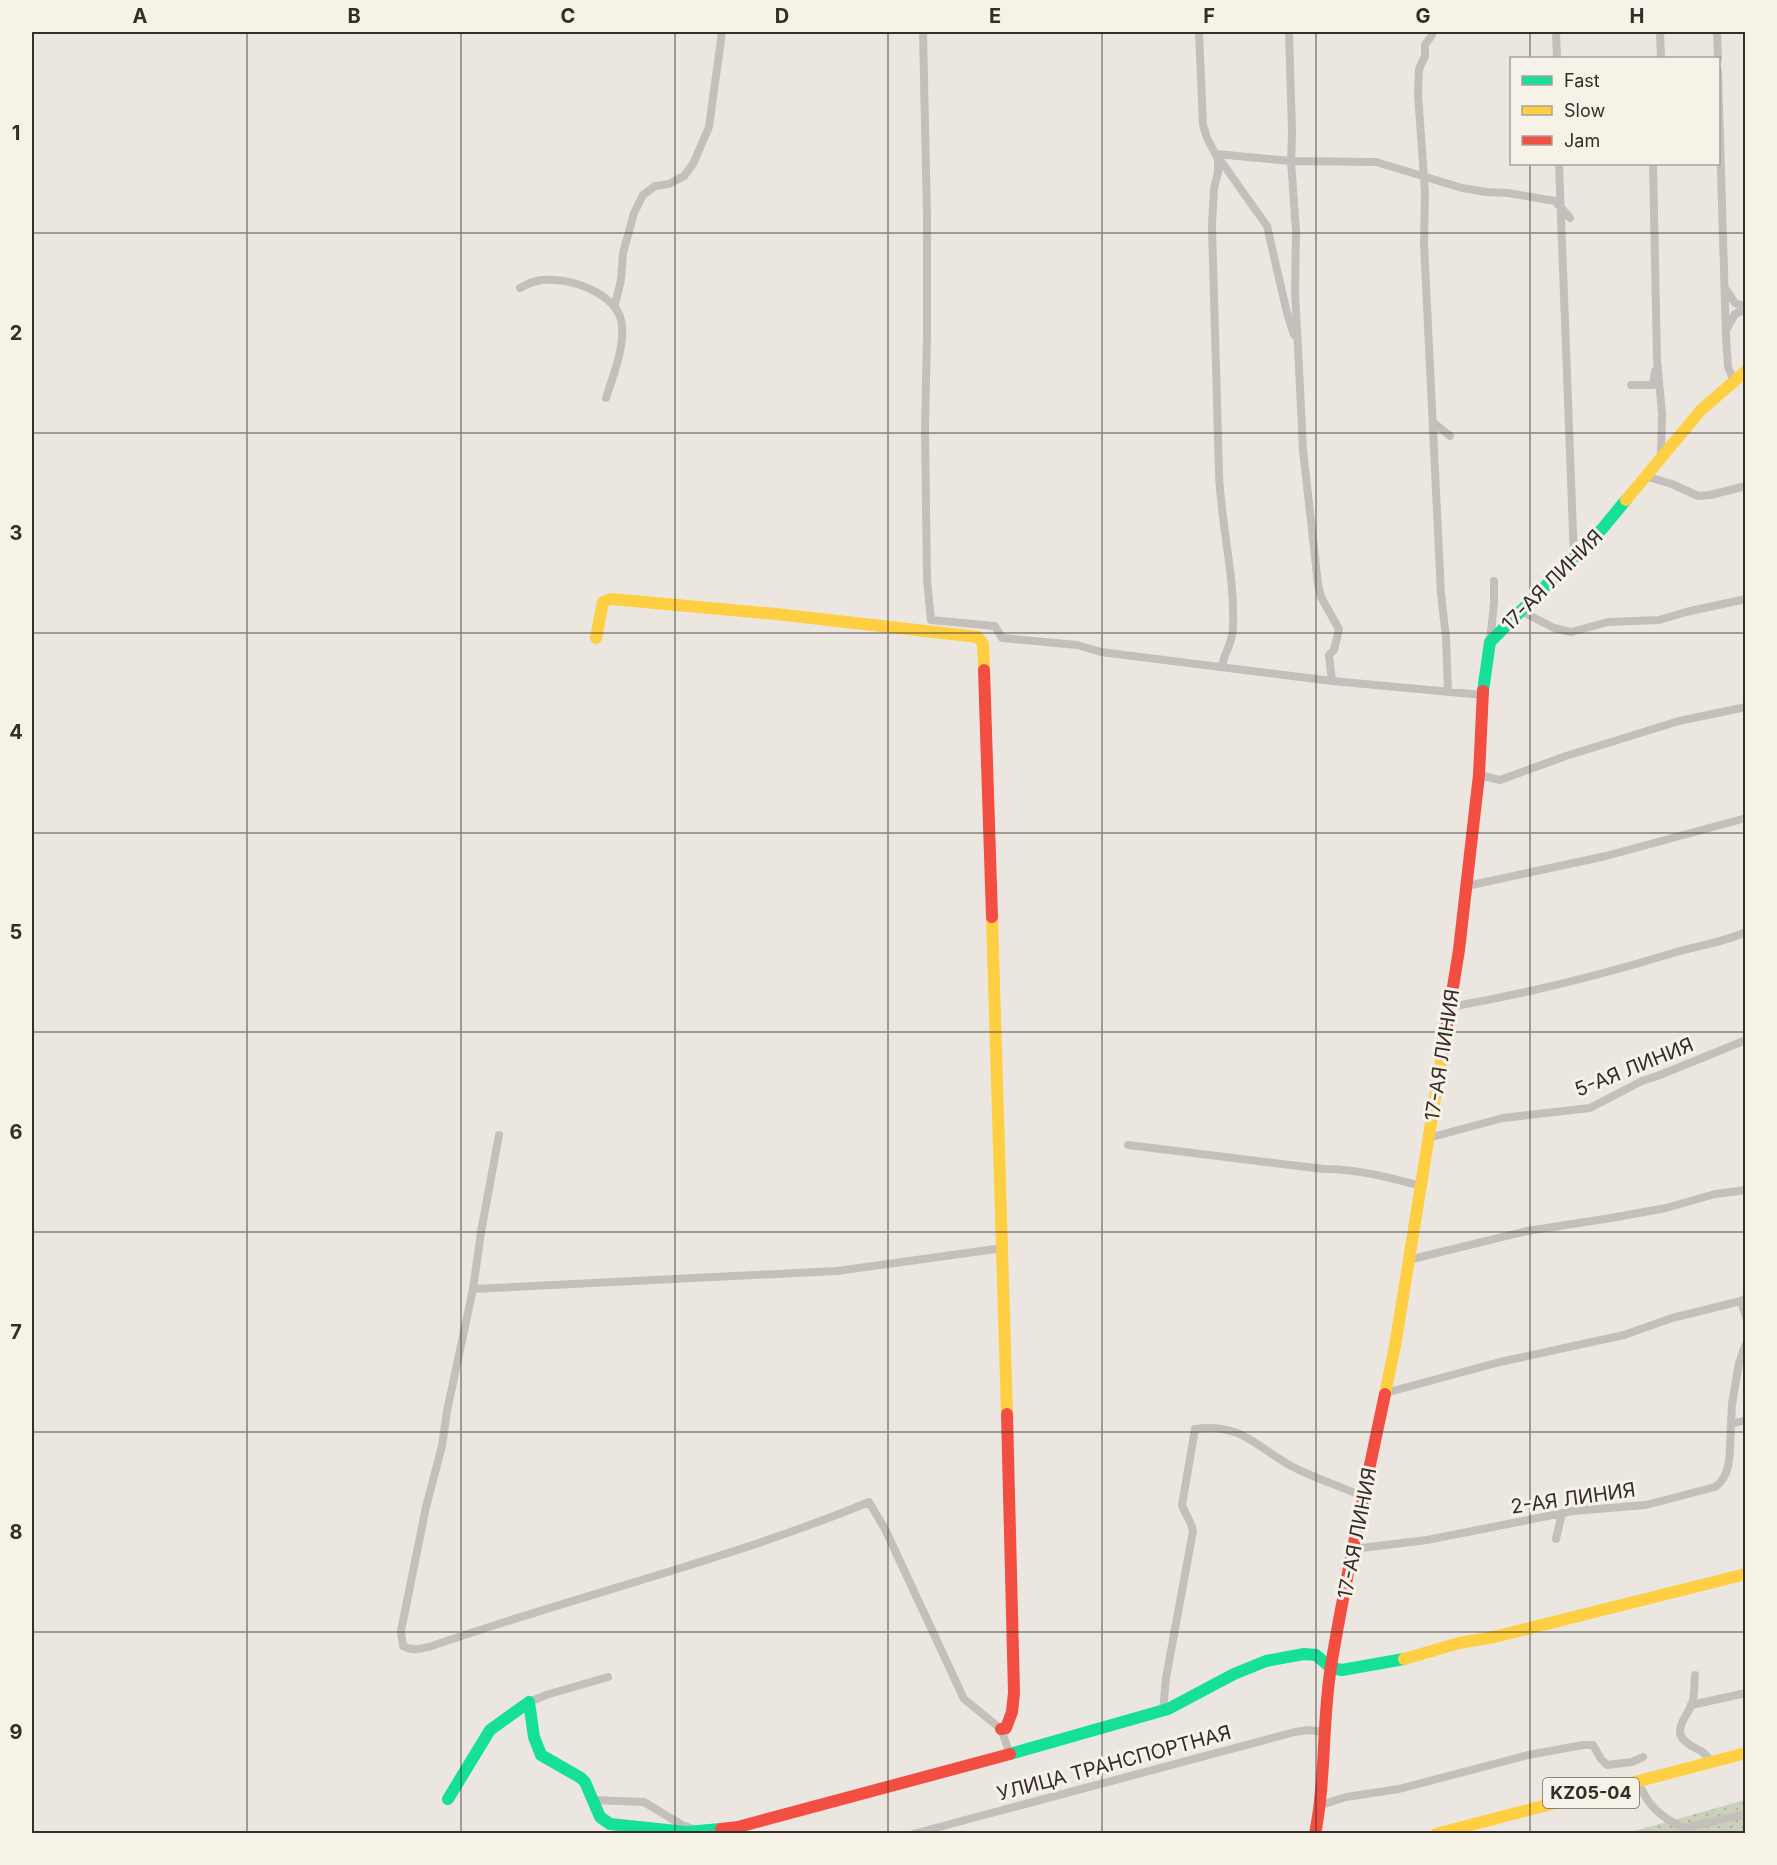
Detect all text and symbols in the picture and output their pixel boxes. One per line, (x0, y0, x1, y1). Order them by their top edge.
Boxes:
text: A (133, 4, 148, 28)
text: B (347, 4, 361, 28)
text: C (561, 4, 575, 28)
text: D (775, 4, 789, 28)
text: E (989, 4, 1001, 28)
text: F (1203, 4, 1215, 28)
text: G (1415, 4, 1431, 28)
text: H (1630, 4, 1644, 28)
legend (1510, 57, 1720, 165)
text: Fast (1564, 70, 1600, 91)
text: Slow (1564, 100, 1605, 121)
text: 1 (12, 121, 20, 145)
text: Jam (1564, 130, 1600, 151)
text: 2 (10, 321, 22, 345)
text: 3 (10, 521, 22, 545)
street label: 17-АЯ ЛИНИЯ (1496, 524, 1608, 636)
text: 4 (9, 720, 23, 744)
text: 5 (10, 920, 22, 944)
street label: 17-АЯ ЛИНИЯ (1420, 987, 1464, 1123)
street label: 5-АЯ ЛИНИЯ (1571, 1032, 1697, 1102)
text: 6 (10, 1120, 23, 1144)
text: 7 (10, 1320, 22, 1344)
street label: 17-АЯ ЛИНИЯ (1333, 1465, 1381, 1601)
street label: 2-АЯ ЛИНИЯ (1509, 1477, 1637, 1519)
text: 8 (9, 1520, 23, 1544)
text: 9 (10, 1720, 23, 1744)
street label: УЛИЦА ТРАНСПОРТНАЯ (994, 1720, 1234, 1806)
road number: KZ05-04 (1543, 1778, 1639, 1808)

